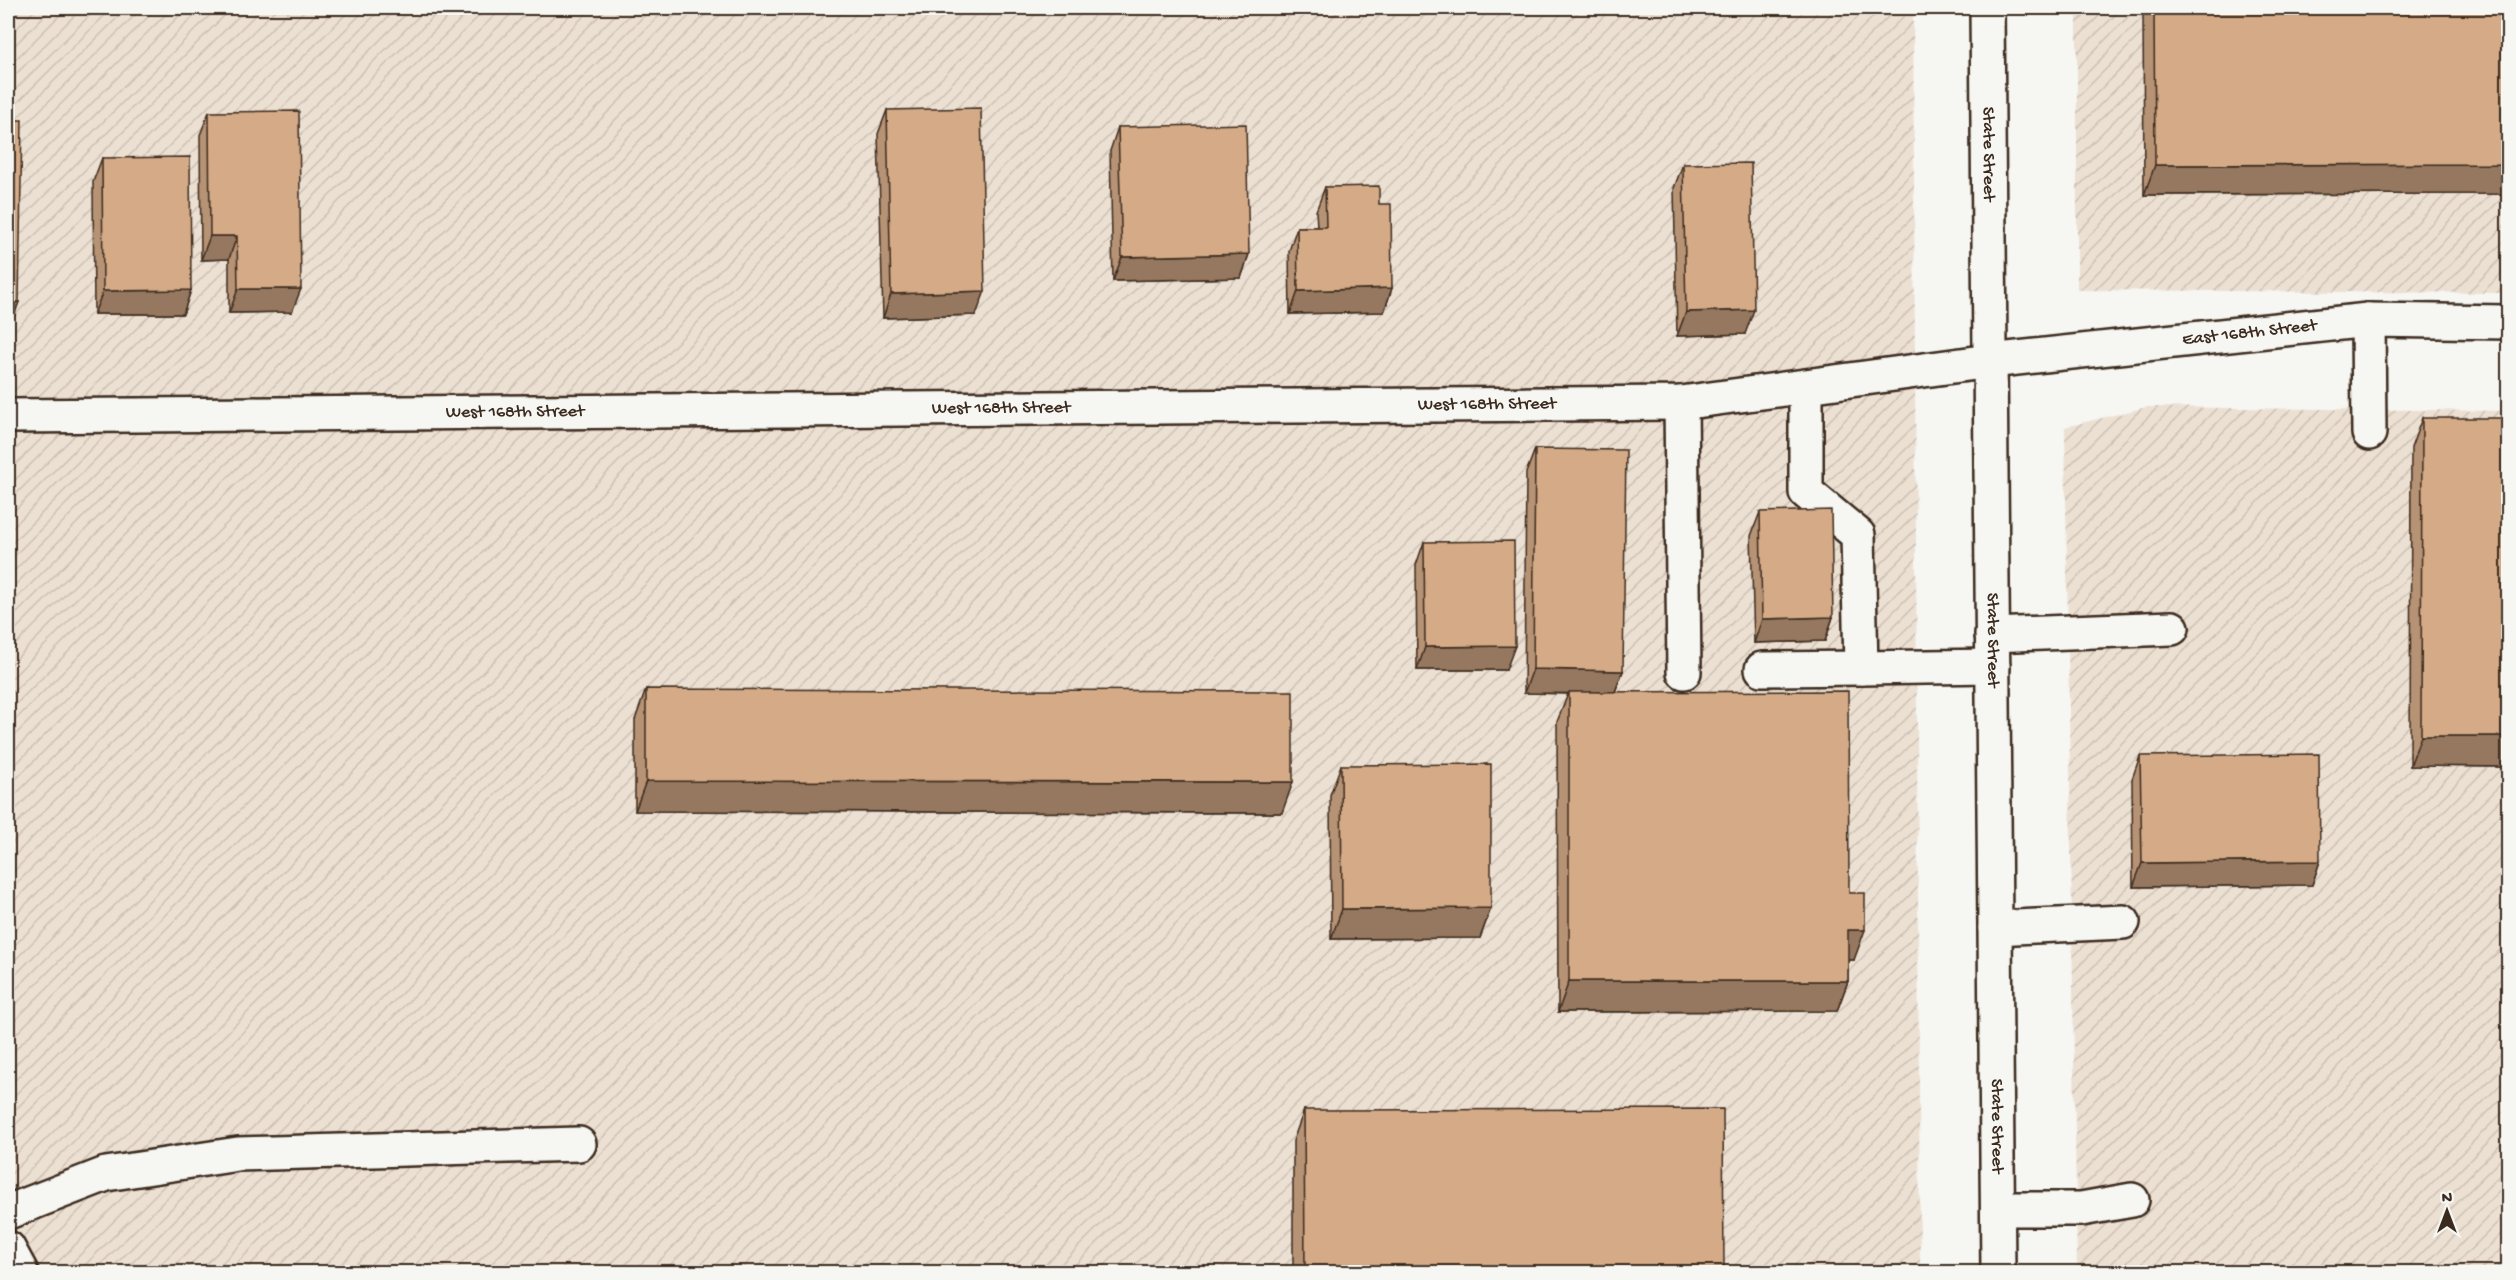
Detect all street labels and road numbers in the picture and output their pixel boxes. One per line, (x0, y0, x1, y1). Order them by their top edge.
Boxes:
street label: State Street (1977, 107, 1999, 203)
street label: East 168th Street (2181, 315, 2320, 351)
street label: West 168th Street (1418, 393, 1558, 416)
street label: West 168th Street (932, 397, 1072, 419)
street label: West 168th Street (446, 401, 586, 423)
street label: State Street (1982, 593, 2003, 689)
street label: State Street (1986, 1079, 2008, 1175)

